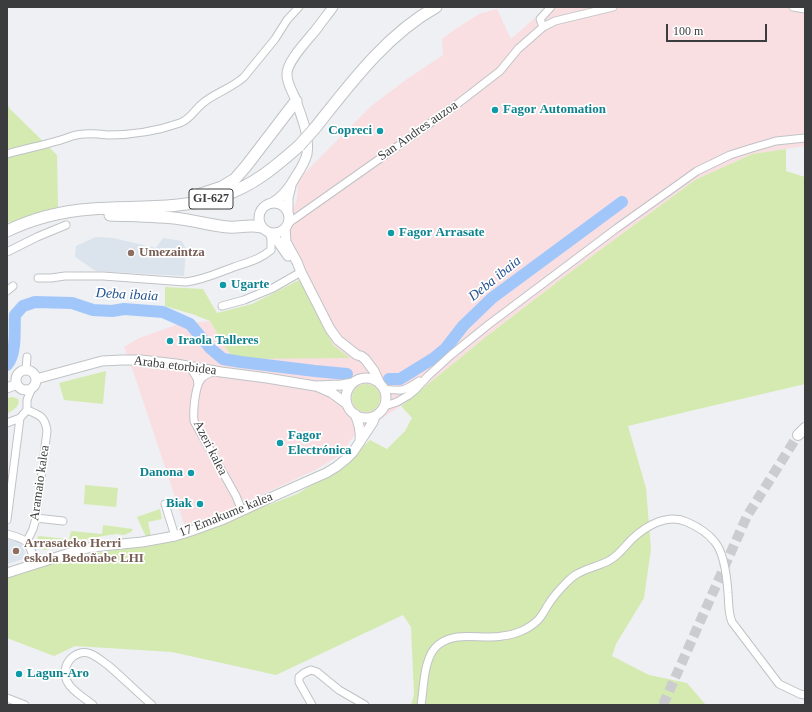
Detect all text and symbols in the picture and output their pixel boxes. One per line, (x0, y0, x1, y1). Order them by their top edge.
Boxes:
scale bar (668, 16, 769, 42)
text: 100 m (673, 24, 703, 38)
street label: San Andres auzoa (375, 98, 461, 164)
place label: Fagor Automation (503, 102, 606, 118)
marker: Fagor Automation (490, 105, 500, 115)
place label: Copreci (328, 123, 372, 139)
marker: Copreci (375, 126, 385, 136)
road number: GI-627 (189, 189, 233, 209)
place label: Fagor Arrasate (399, 225, 485, 241)
marker: Fagor Arrasate (386, 228, 396, 238)
place label: Umezaintza (139, 245, 205, 261)
marker: Umezaintza (126, 248, 136, 258)
water label: Deba ibaia (465, 253, 525, 305)
place label: Ugarte (231, 277, 269, 293)
marker: Ugarte (218, 280, 228, 290)
water label: Deba ibaia (95, 285, 159, 305)
place label: Iraola Talleres (178, 333, 259, 349)
marker: Iraola Talleres (165, 336, 175, 346)
street label: Araba etorbidea (133, 353, 217, 379)
street label: Azeri kalea (190, 418, 230, 478)
place label: Fagor Electrónica (288, 428, 352, 459)
marker: Fagor Electrónica (275, 438, 285, 448)
street label: Aramaio kalea (27, 444, 53, 522)
place label: Danona (140, 465, 183, 481)
marker: Danona (186, 468, 196, 478)
street label: 17 Emakume kalea (177, 489, 275, 541)
place label: Biak (166, 496, 192, 512)
marker: Biak (195, 499, 205, 509)
place label: Arrasateko Herri eskola Bedoñabe LHI (24, 536, 144, 567)
marker: Arrasateko Herri eskola Bedoñabe LHI (11, 546, 21, 556)
place label: Lagun-Aro (27, 666, 89, 682)
marker: Lagun-Aro (14, 669, 24, 679)

